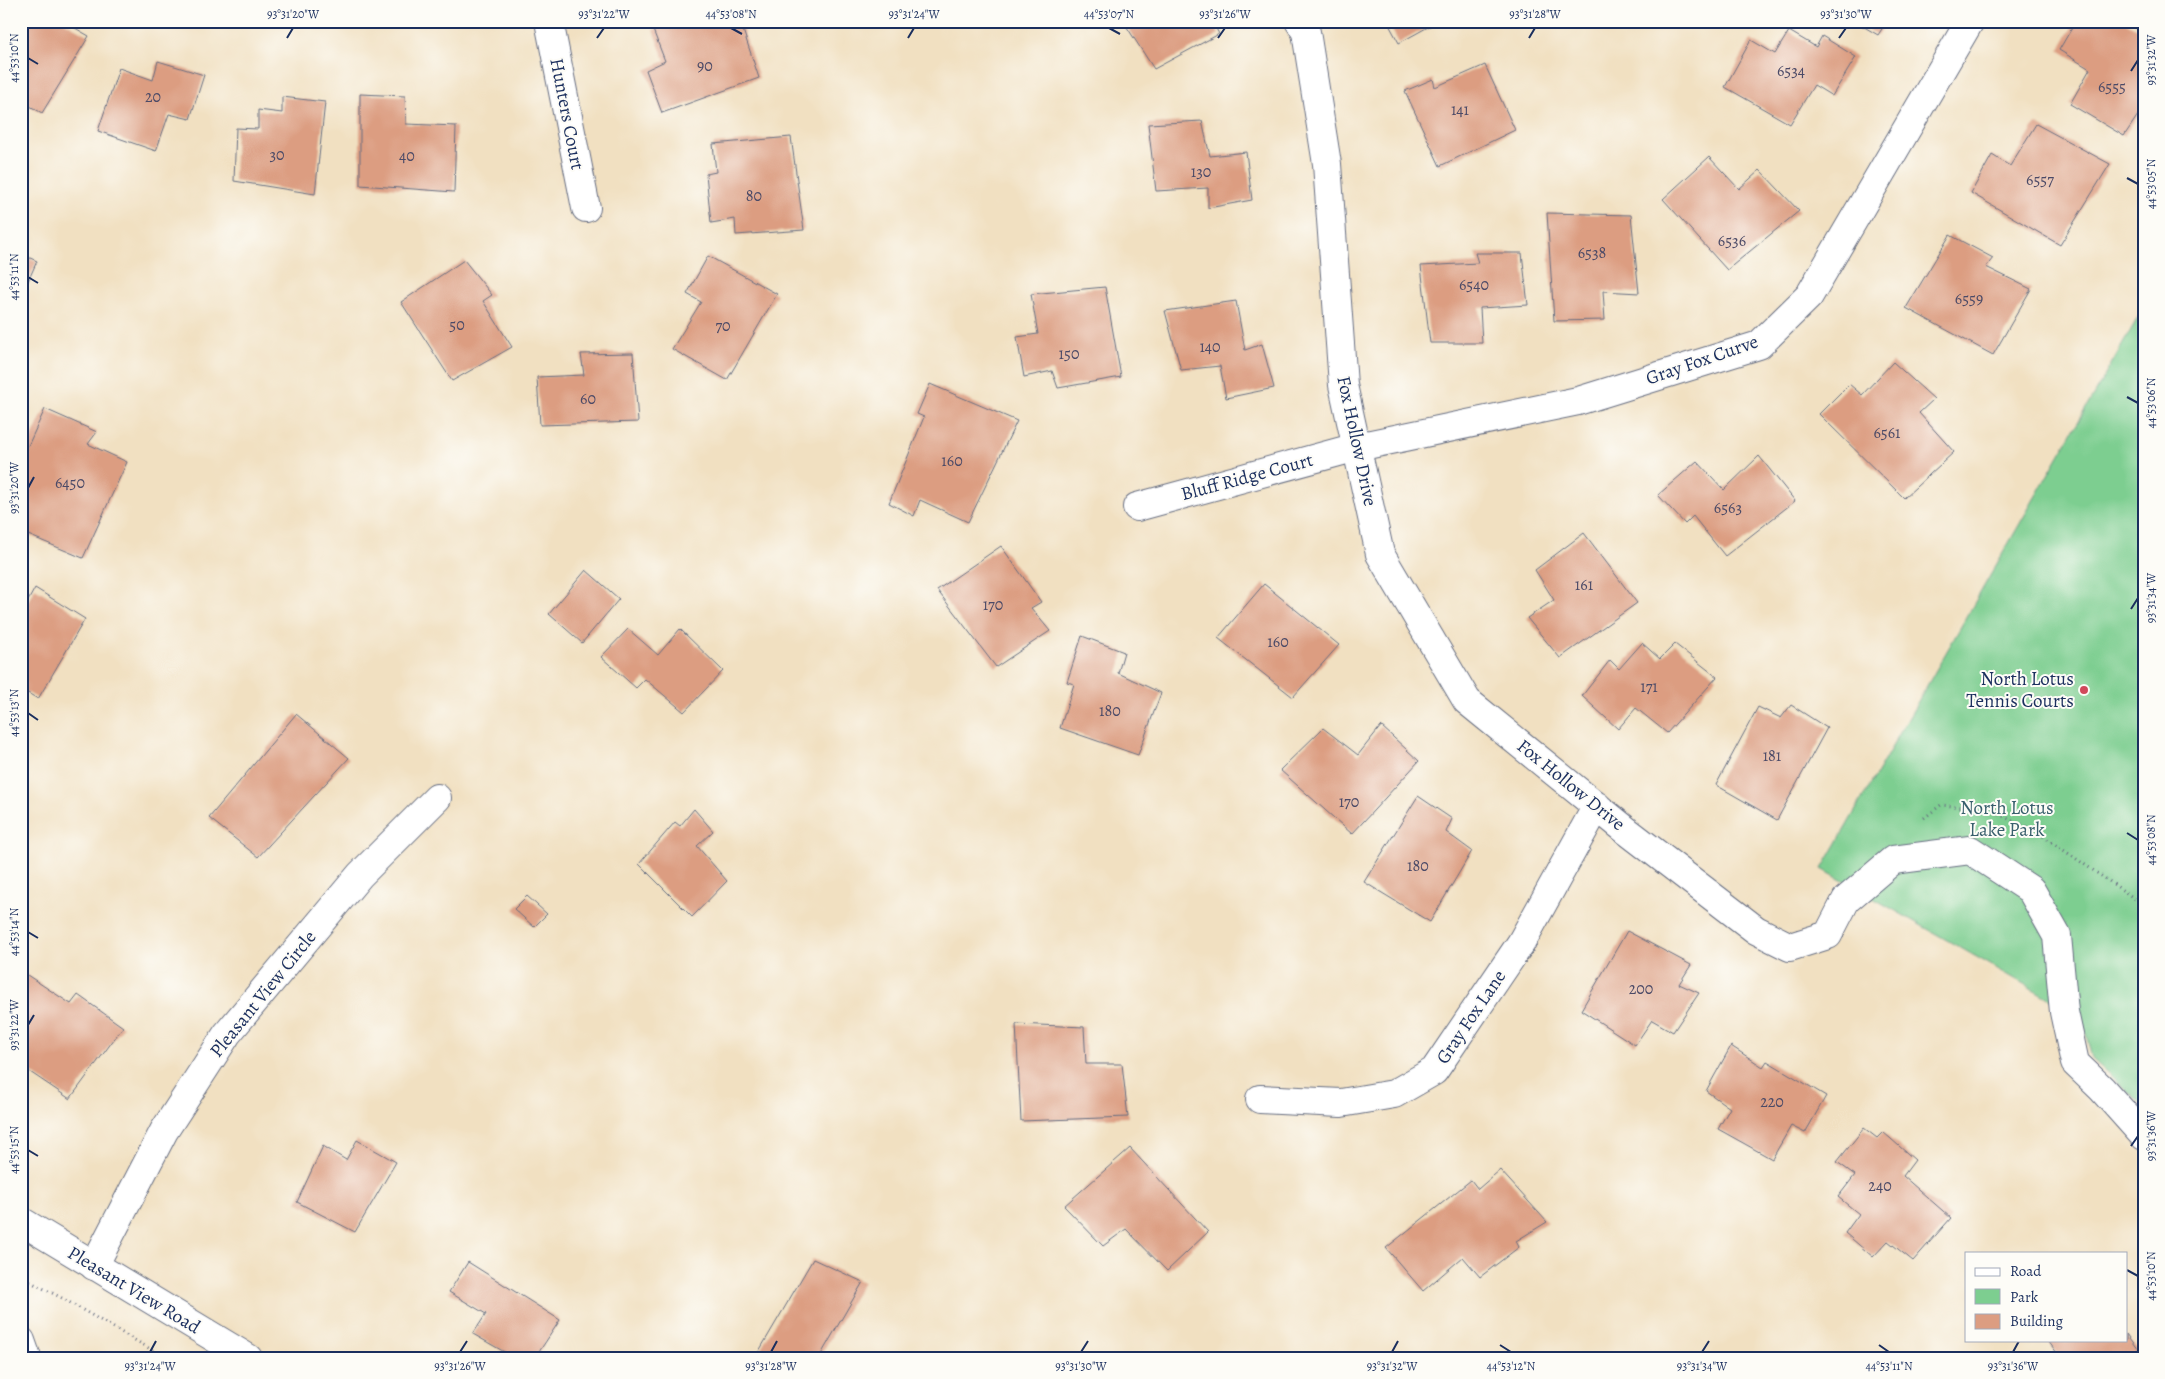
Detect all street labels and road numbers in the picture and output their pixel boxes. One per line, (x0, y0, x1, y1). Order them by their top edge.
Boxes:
street label: Hunters Court (543, 56, 591, 172)
street label: Gray Fox Curve (1642, 329, 1762, 391)
street label: Fox Hollow Drive (1331, 374, 1383, 508)
street label: Bluff Ridge Court (1178, 447, 1316, 507)
street label: Fox Hollow Drive (1511, 733, 1631, 837)
street label: Pleasant View Circle (204, 925, 322, 1063)
street label: Gray Fox Lane (1430, 965, 1512, 1069)
street label: Pleasant View Road (63, 1240, 206, 1340)

